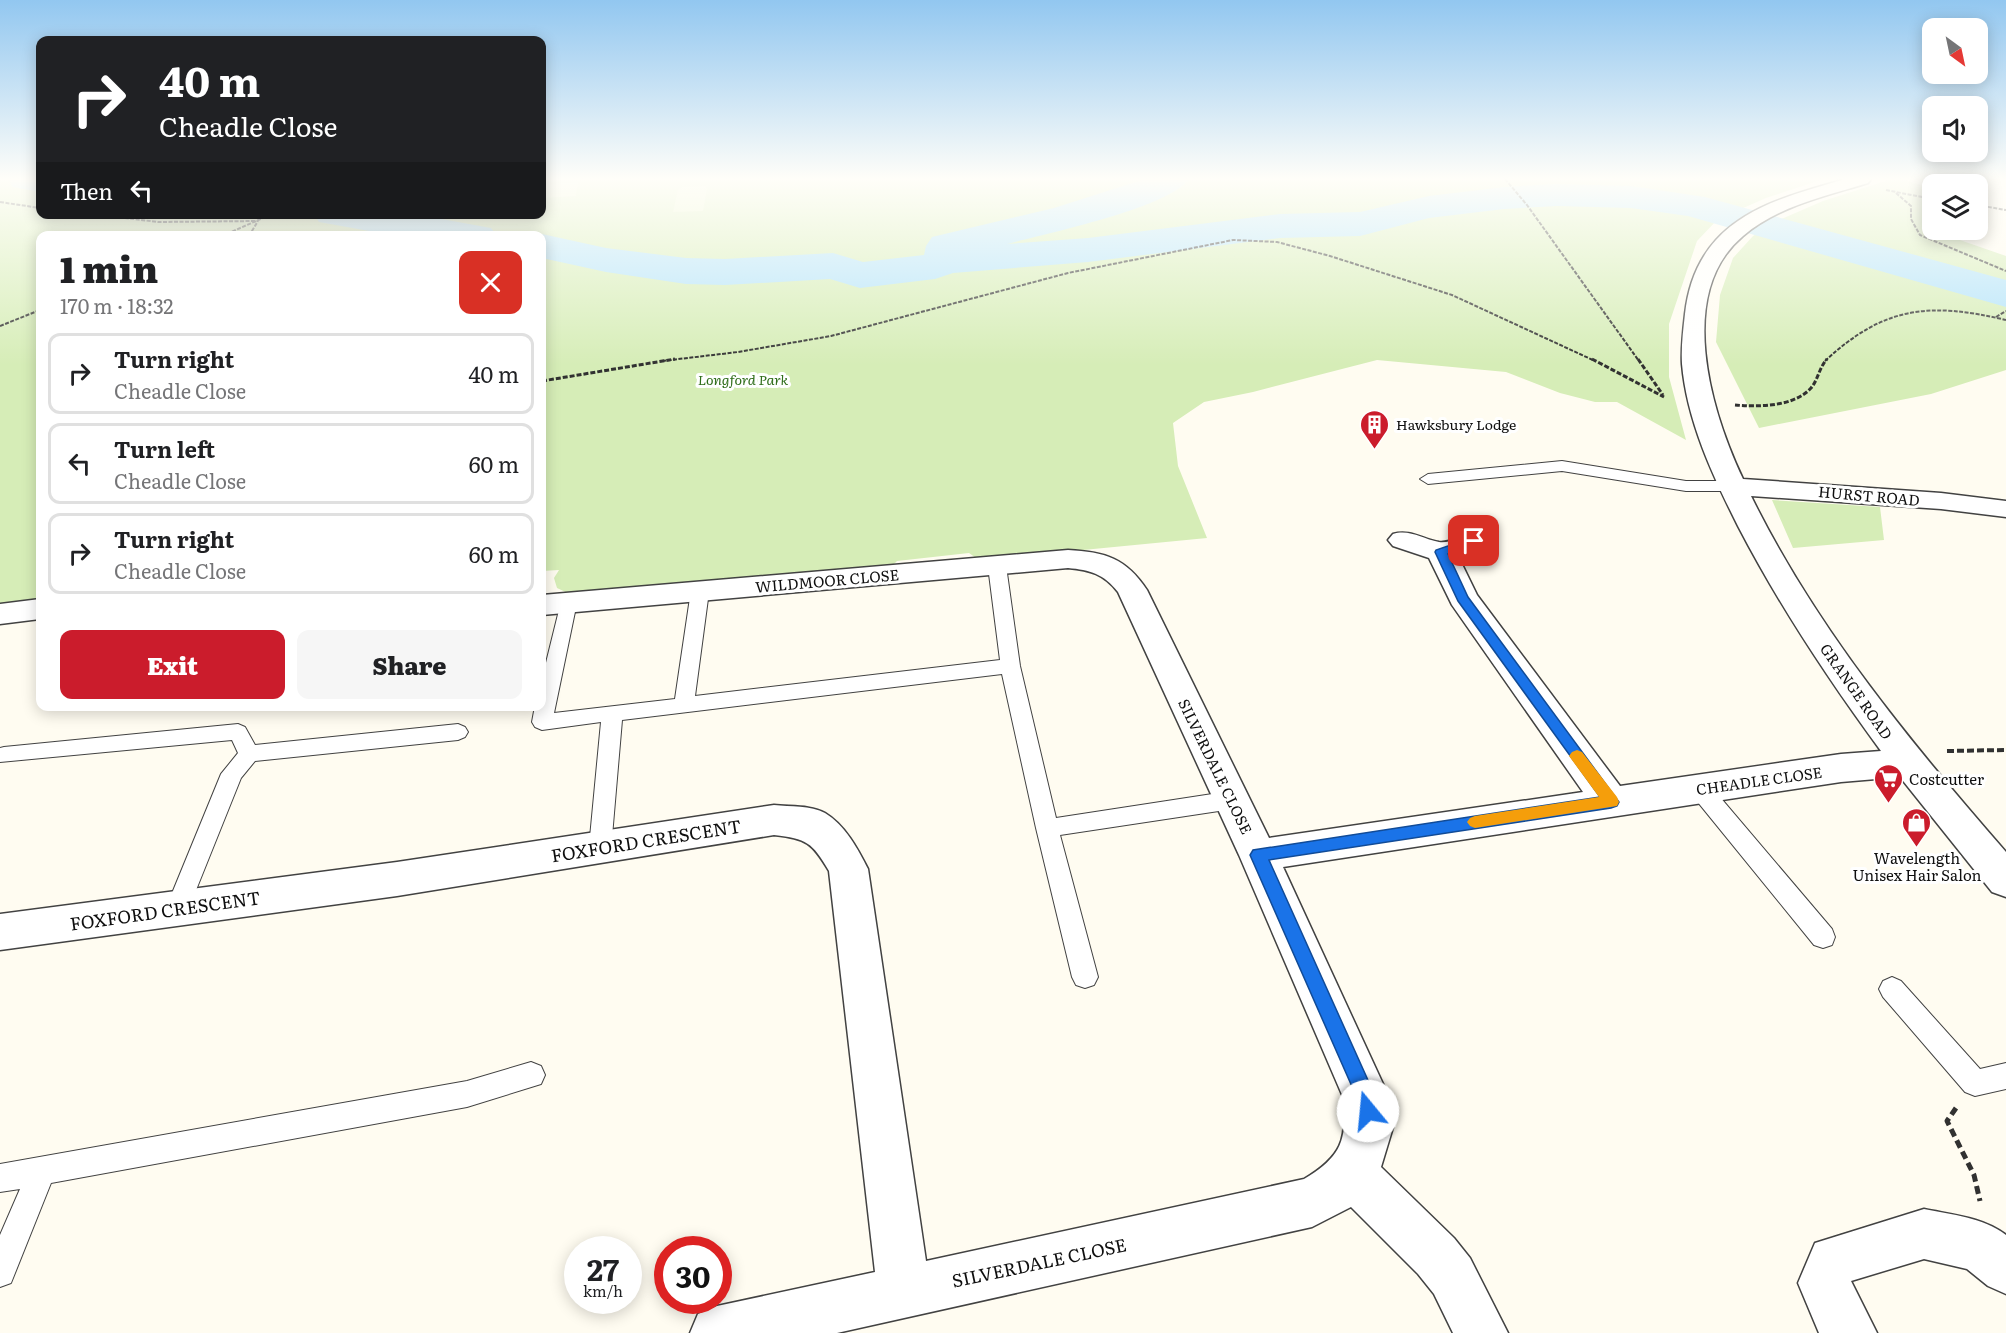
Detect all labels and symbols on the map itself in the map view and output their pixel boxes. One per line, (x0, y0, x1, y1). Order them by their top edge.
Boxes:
north arrow (1922, 18, 1988, 84)
park label: Longford Park (698, 369, 789, 389)
building icon: Hawksbury Lodge (1359, 408, 1391, 450)
place label: Hawksbury Lodge (1396, 414, 1516, 434)
street label: HURST ROAD (1817, 479, 1921, 511)
pin (1448, 515, 1499, 566)
street label: WILDMOOR CLOSE (754, 562, 900, 598)
street label: GRANGE ROAD (1815, 638, 1899, 744)
street label: SILVERDALE CLOSE (1173, 694, 1259, 838)
street label: CHEADLE CLOSE (1695, 760, 1823, 800)
supermarket icon: Costcutter (1872, 762, 1904, 804)
place label: Costcutter (1909, 767, 1984, 790)
shop icon: Wavelength Unisex Hair Salon (1901, 806, 1933, 848)
street label: FOXFORD CRESCENT (549, 812, 743, 868)
place label: Wavelength Unisex Hair Salon (1853, 846, 1982, 886)
street label: FOXFORD CRESCENT (68, 883, 262, 937)
position arrow (1336, 1079, 1400, 1143)
street label: SILVERDALE CLOSE (949, 1230, 1129, 1294)
speed limit sign: 30 (654, 1236, 732, 1314)

